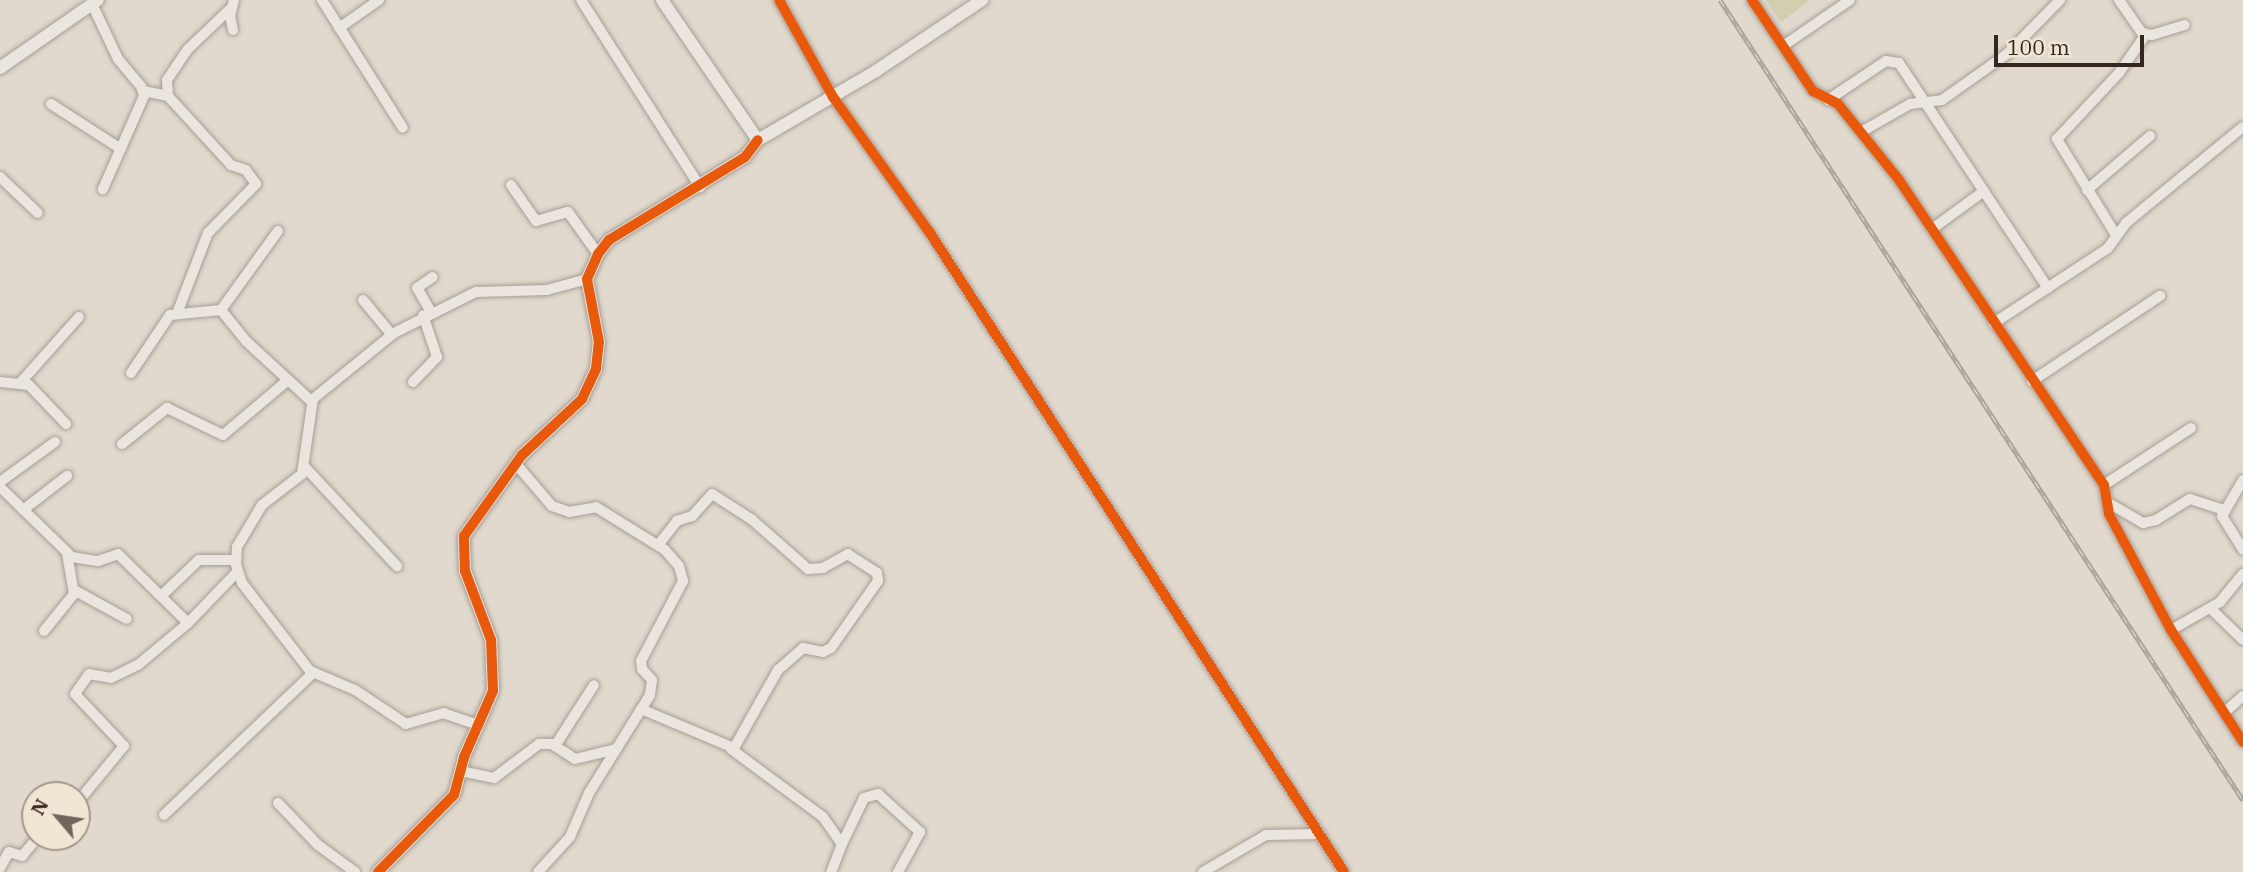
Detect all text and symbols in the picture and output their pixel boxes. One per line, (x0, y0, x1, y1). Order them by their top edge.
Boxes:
scale bar (1998, 21, 2148, 65)
text: 100 m (2007, 33, 2070, 61)
north arrow (21, 781, 91, 851)
text: N (25, 794, 54, 819)

